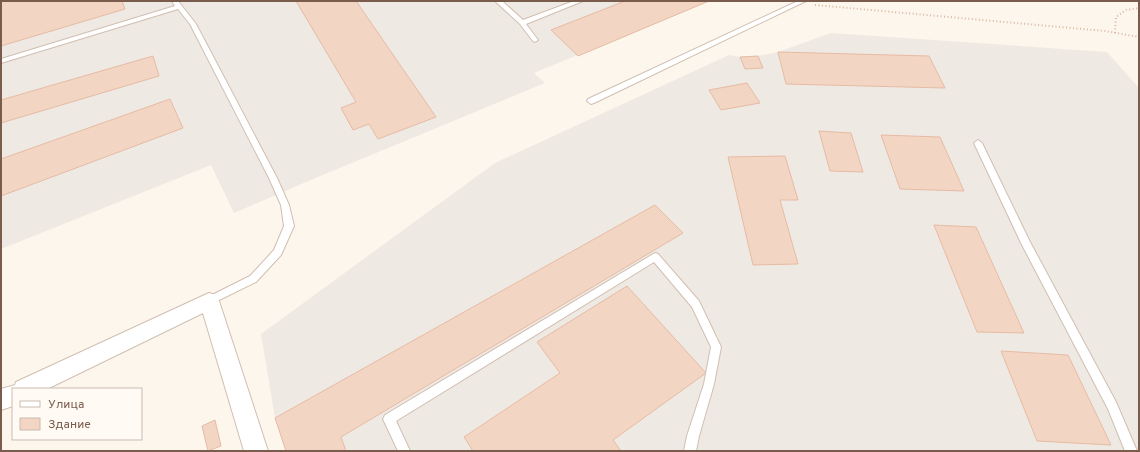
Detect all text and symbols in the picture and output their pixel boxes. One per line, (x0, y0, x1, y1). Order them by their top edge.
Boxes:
legend (12, 388, 142, 440)
text: Улица (48, 397, 84, 413)
text: Здание (48, 417, 91, 433)

